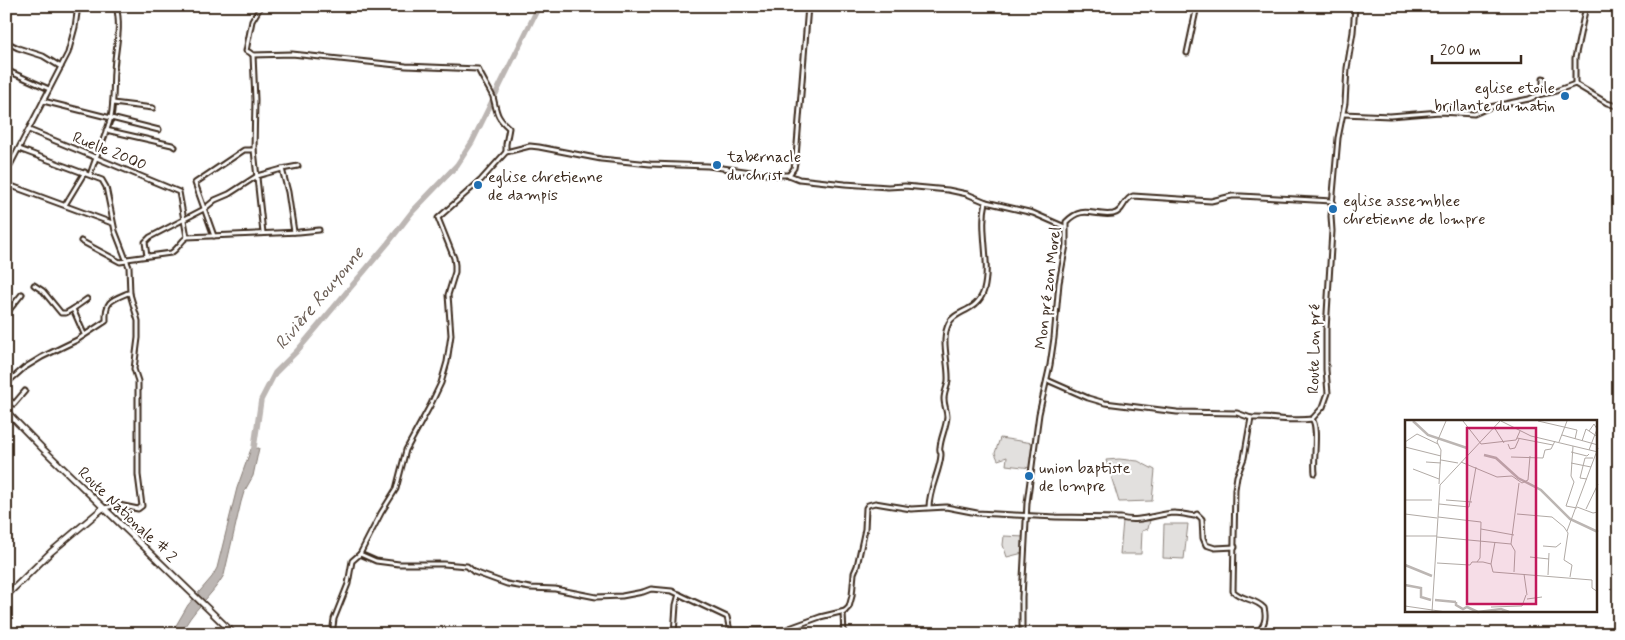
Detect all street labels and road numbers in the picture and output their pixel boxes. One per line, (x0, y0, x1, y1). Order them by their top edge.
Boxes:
street label: Ruelle 2000 (69, 127, 150, 176)
street label: Mon pré zon Morel (1031, 226, 1066, 351)
street label: Route Lon pré (1303, 304, 1326, 394)
street label: Route Nationale # 2 (73, 462, 181, 568)

